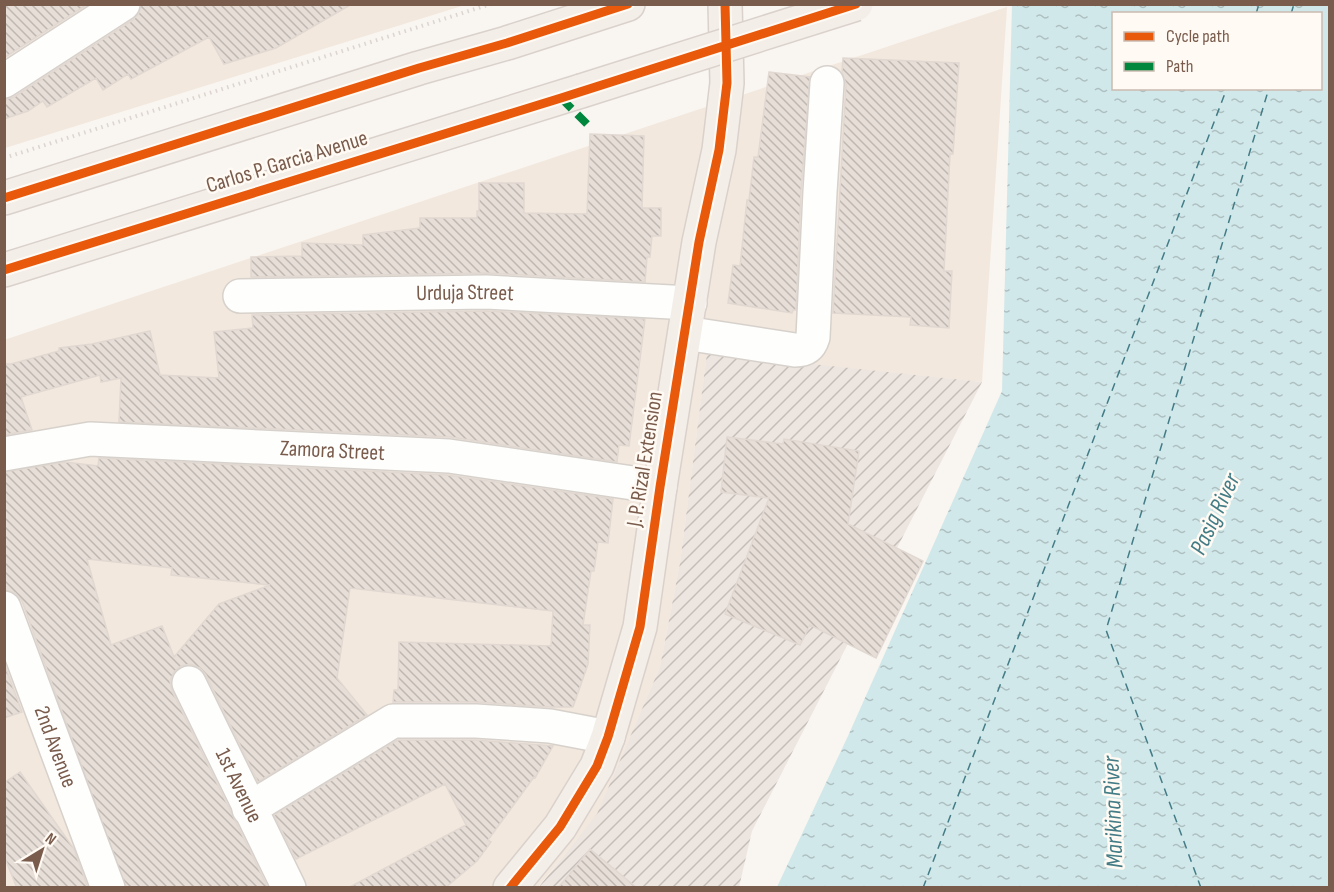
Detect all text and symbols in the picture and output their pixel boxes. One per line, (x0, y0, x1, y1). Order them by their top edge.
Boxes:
legend (1112, 12, 1322, 90)
text: Cycle path (1166, 26, 1230, 47)
text: Path (1166, 56, 1194, 77)
street label: Carlos P. Garcia Avenue (203, 125, 371, 199)
street label: Urduja Street (416, 278, 515, 307)
street label: J. P. Rizal Extension (621, 389, 669, 529)
street label: Zamora Street (279, 435, 386, 466)
water label: Pasig River (1184, 468, 1247, 559)
street label: 2nd Avenue (28, 702, 83, 791)
street label: 1st Avenue (209, 744, 269, 827)
water label: Marikina River (1097, 754, 1129, 868)
north arrow (12, 820, 72, 880)
text: N (41, 829, 60, 849)

